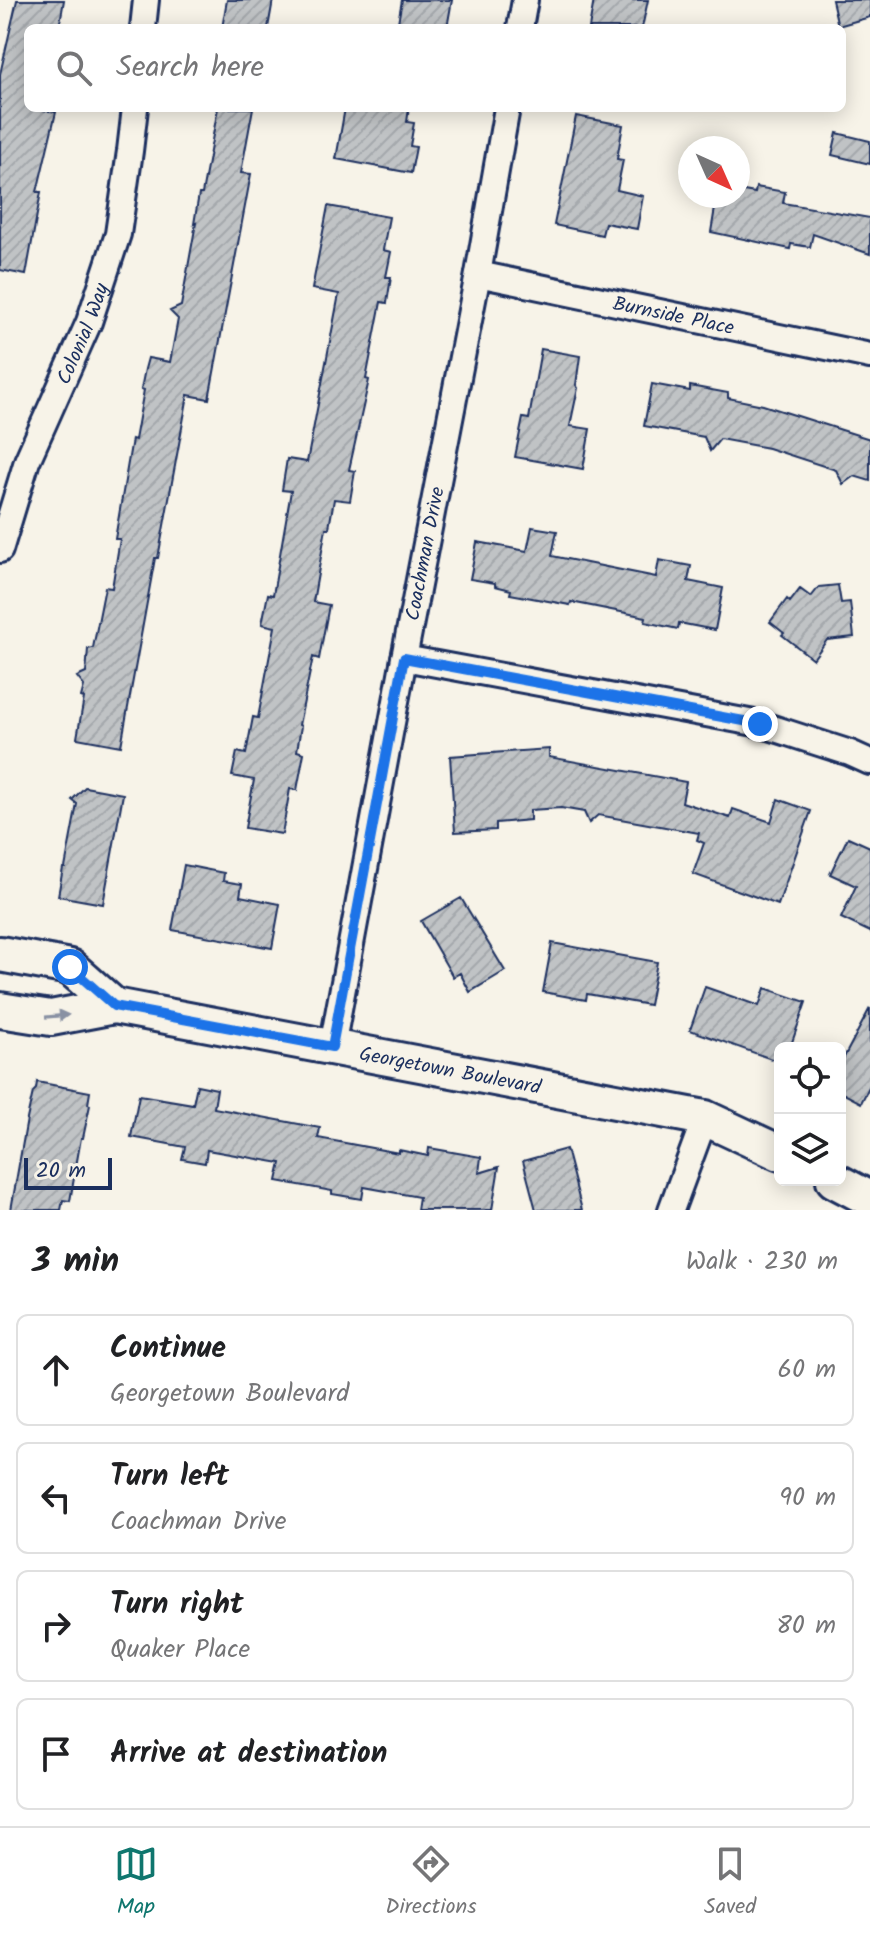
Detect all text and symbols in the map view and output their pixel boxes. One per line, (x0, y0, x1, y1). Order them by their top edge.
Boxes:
search box (24, 24, 846, 112)
text: Search here (116, 44, 264, 92)
icon: search (52, 46, 96, 90)
north arrow (678, 136, 750, 208)
street label: Colonial Way (49, 279, 119, 390)
street label: Burnside Place (610, 289, 737, 345)
street label: Coachman Drive (398, 484, 455, 624)
route end (742, 706, 778, 742)
route start (52, 949, 88, 985)
one-way arrow (45, 1009, 70, 1022)
street label: Georgetown Boulevard (356, 1039, 544, 1105)
map controls (774, 1042, 846, 1186)
button: locate (774, 1042, 846, 1114)
button: layers (774, 1114, 846, 1186)
scale bar (24, 1154, 112, 1190)
text: 20 m (36, 1154, 86, 1189)
text: 3 min (32, 1235, 119, 1289)
text: Walk · 230 m (686, 1241, 838, 1283)
text: Continue (110, 1325, 226, 1373)
icon: ahead (34, 1348, 78, 1392)
text: 60 m (777, 1349, 836, 1391)
text: Georgetown Boulevard (110, 1373, 349, 1415)
text: Turn left (110, 1453, 229, 1501)
icon: left (34, 1476, 78, 1520)
text: 90 m (779, 1477, 836, 1519)
text: Coachman Drive (110, 1501, 286, 1543)
text: Turn right (110, 1581, 243, 1629)
icon: right (34, 1604, 78, 1648)
text: 80 m (776, 1605, 836, 1647)
text: Quaker Place (110, 1629, 250, 1671)
text: Arrive at destination (110, 1730, 387, 1778)
icon: arrive (34, 1732, 78, 1776)
tab: Map (114, 1842, 158, 1925)
tab: Directions (385, 1842, 477, 1925)
tab: Saved (704, 1842, 756, 1925)

